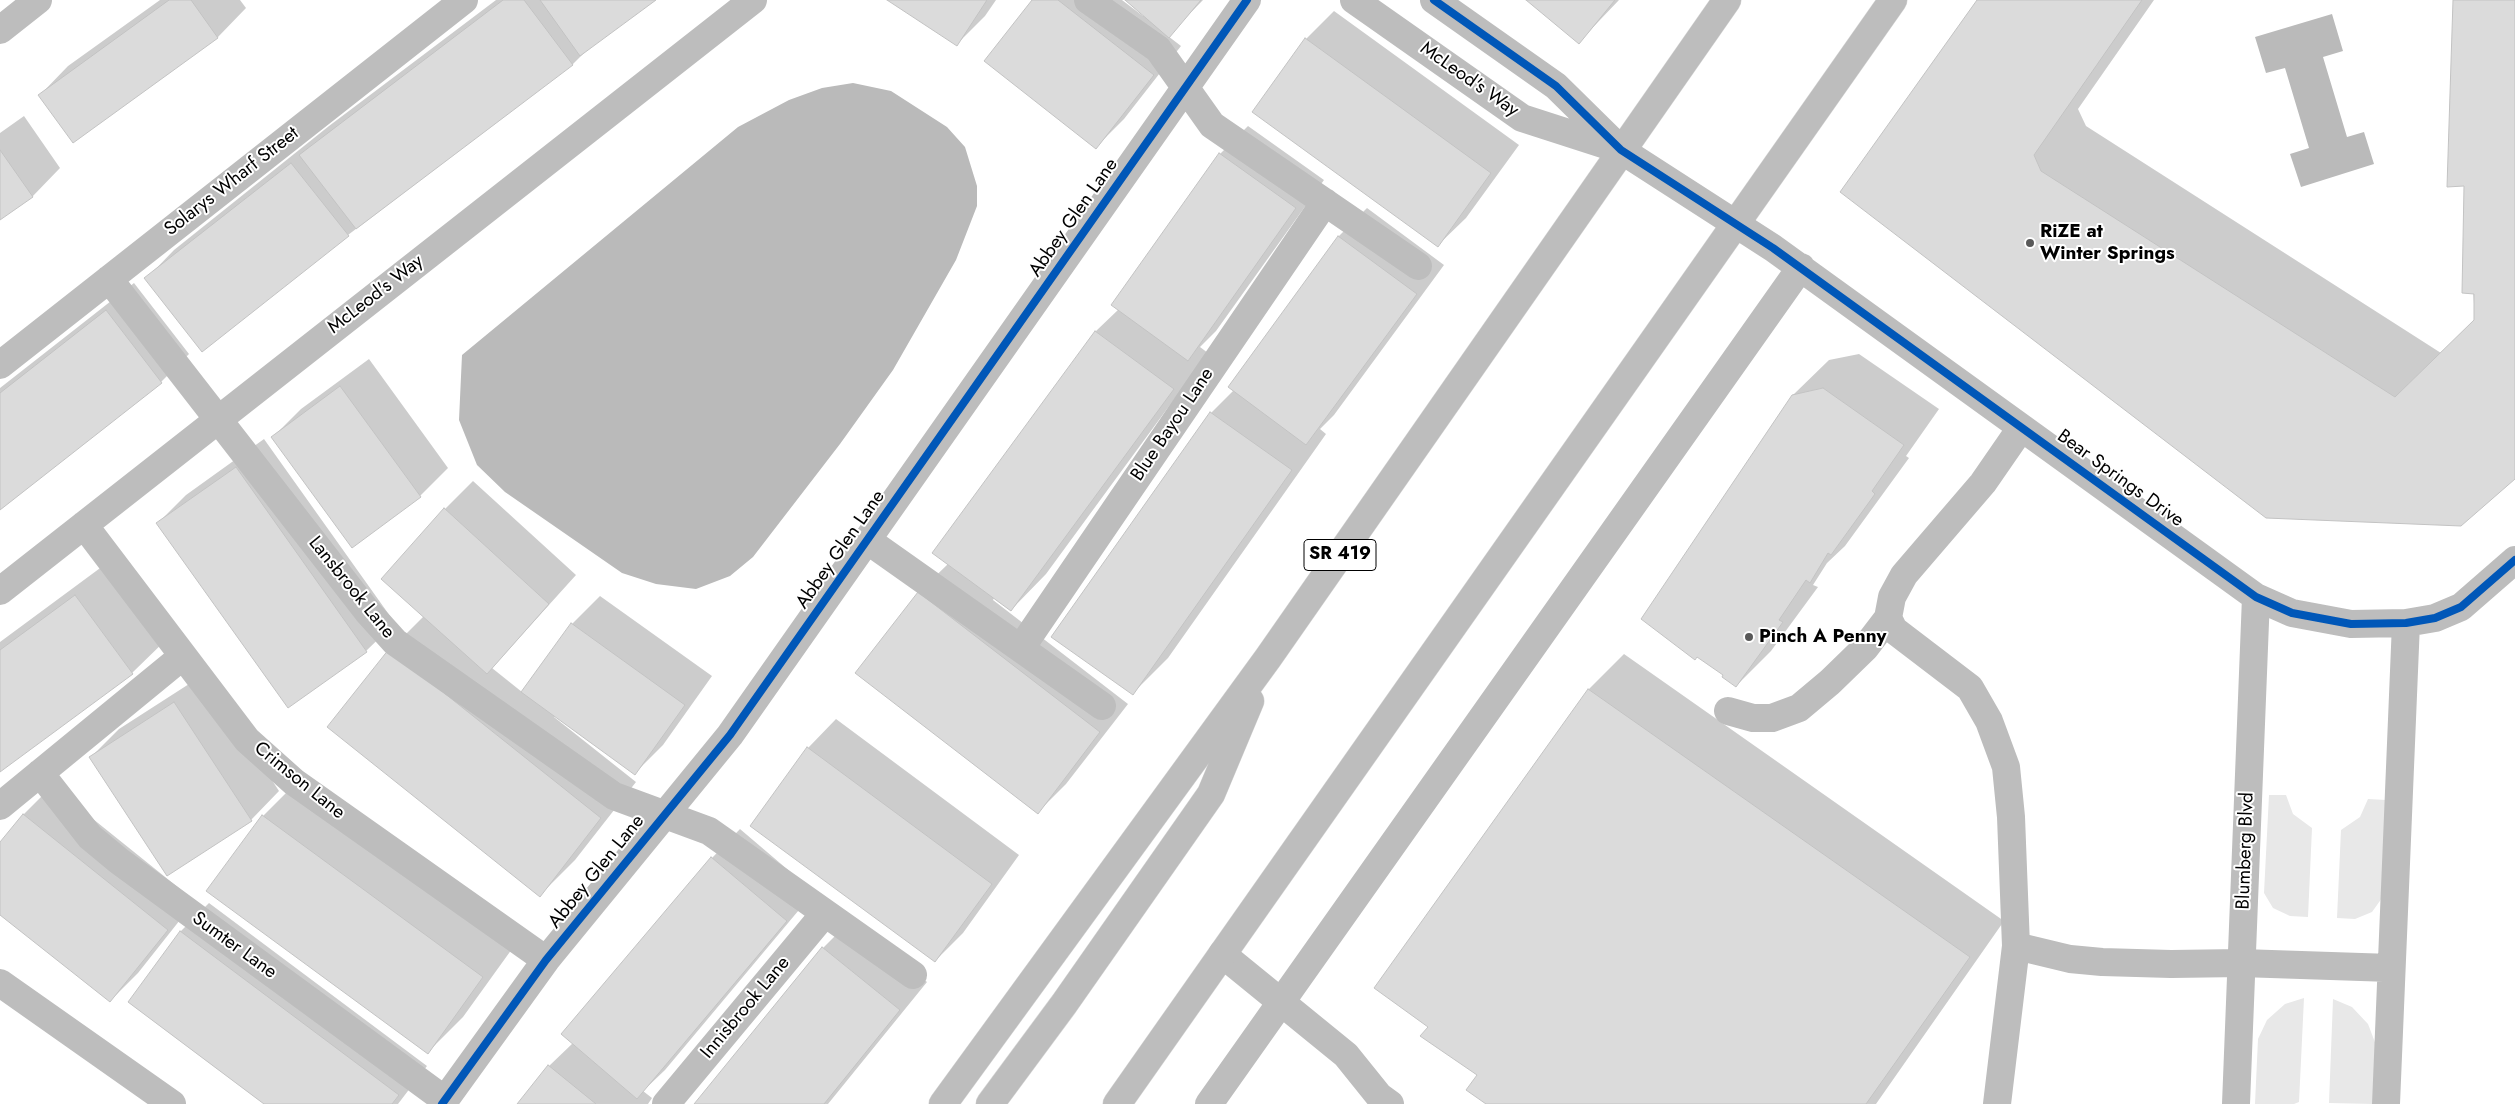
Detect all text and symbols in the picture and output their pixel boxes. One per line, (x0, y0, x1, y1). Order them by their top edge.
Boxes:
street label: McLeod's Way (1415, 38, 1523, 122)
street label: Solarys Wharf Street (160, 123, 304, 241)
street label: Abbey Glen Lane (1025, 154, 1123, 282)
place label: RiZE at Winter Springs (2040, 221, 2175, 265)
marker: RiZE at Winter Springs (2024, 237, 2036, 249)
street label: McLeod's Way (324, 251, 428, 339)
street label: Blue Bayou Lane (1127, 364, 1219, 486)
street label: Bear Springs Drive (2052, 425, 2188, 533)
street label: Abbey Glen Lane (792, 486, 890, 614)
street label: Lansbrook Lane (303, 532, 399, 644)
road number: SR 419 (1304, 540, 1376, 570)
place label: Pinch A Penny (1759, 626, 1886, 648)
marker: Pinch A Penny (1743, 631, 1755, 643)
street label: Crimson Lane (249, 737, 349, 825)
street label: Blumberg Blvd (2233, 792, 2259, 910)
street label: Abbey Glen Lane (544, 811, 650, 933)
street label: Sumter Lane (187, 908, 281, 984)
street label: Innisbrook Lane (697, 952, 795, 1064)

